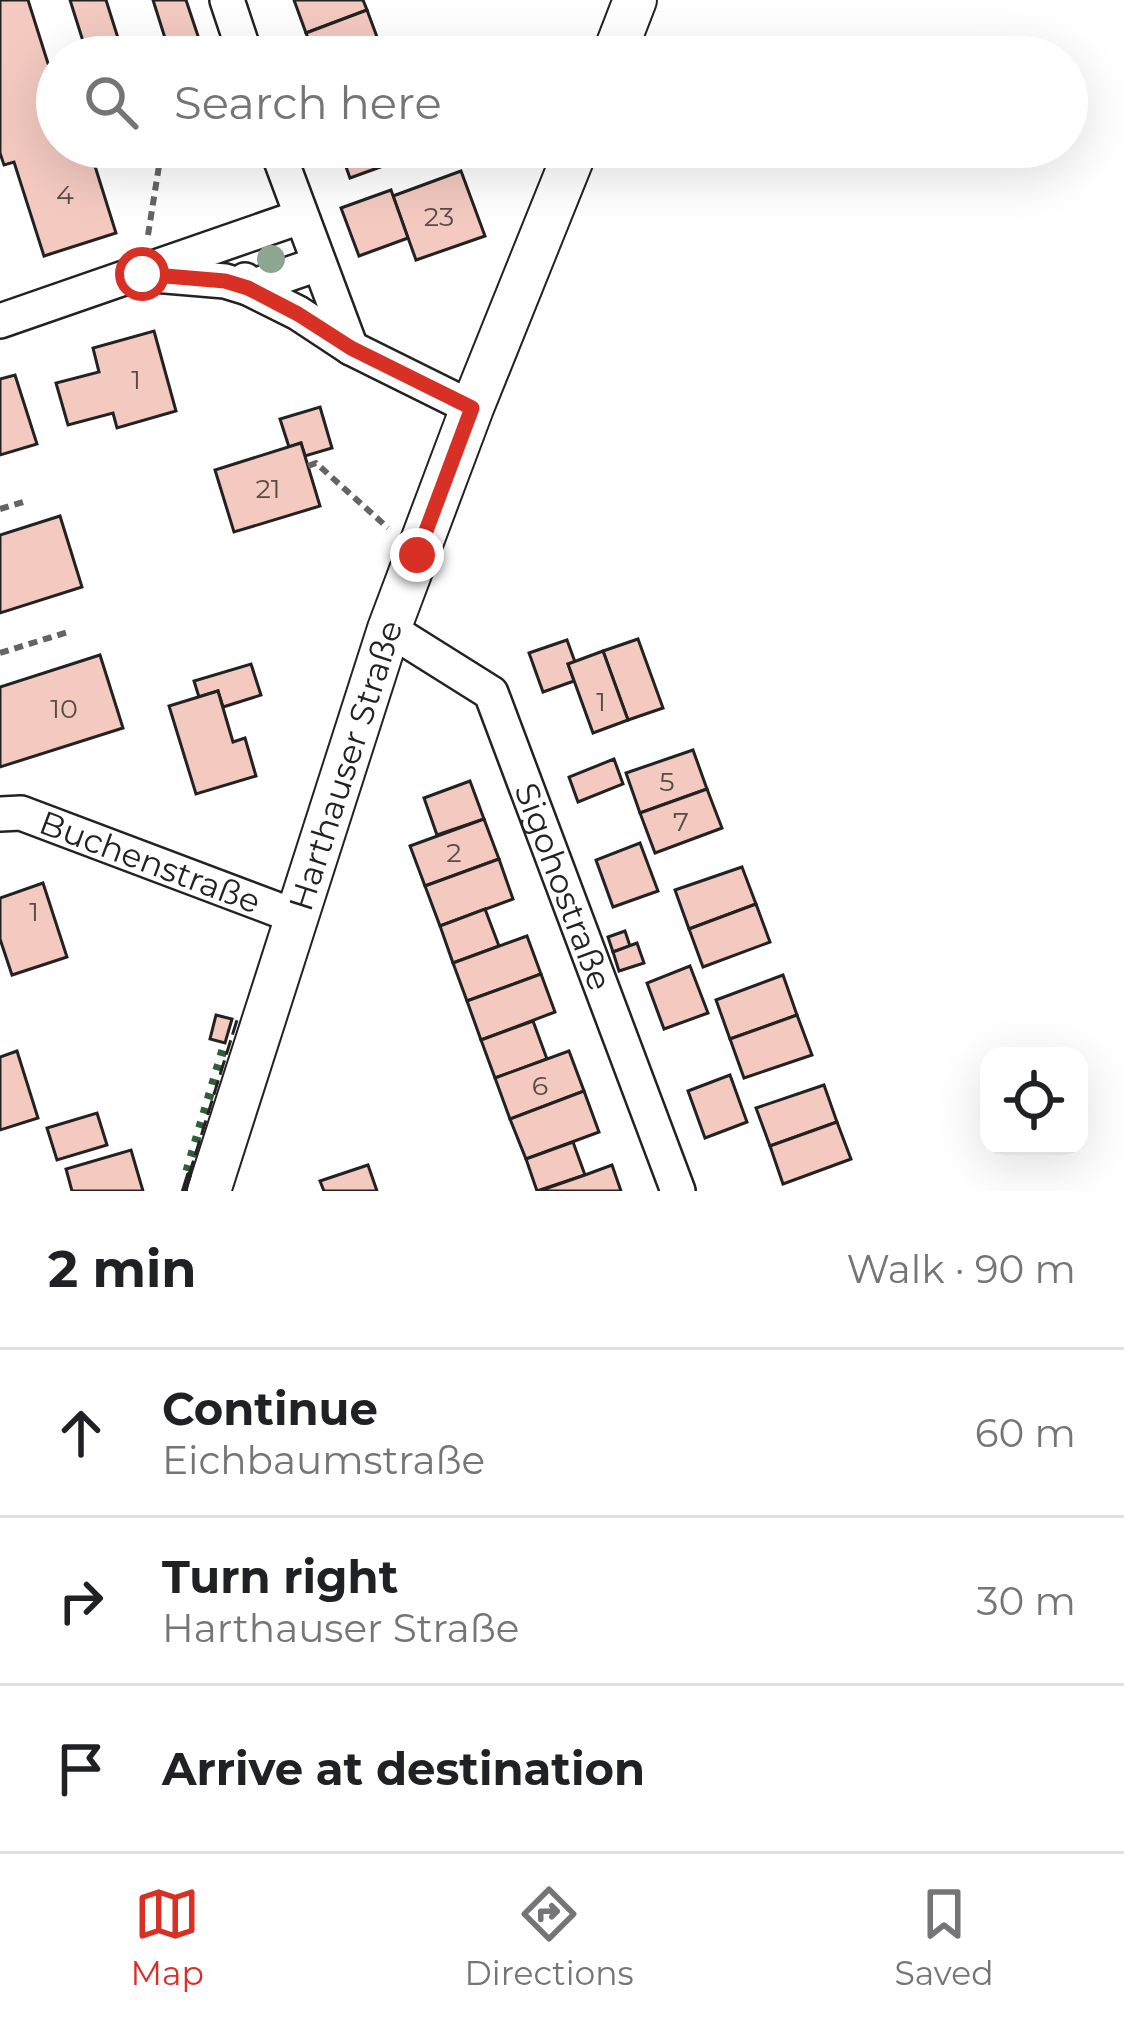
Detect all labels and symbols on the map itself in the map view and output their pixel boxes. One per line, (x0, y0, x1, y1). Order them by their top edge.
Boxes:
house number: 4 (56, 178, 74, 211)
house number: 23 (424, 200, 454, 233)
route start (115, 247, 169, 301)
house number: 1 (131, 363, 141, 396)
house number: 21 (255, 472, 281, 505)
route end (390, 528, 444, 582)
street label: Harthauser Straße (280, 615, 411, 915)
house number: 1 (596, 685, 606, 718)
house number: 10 (50, 692, 78, 725)
house number: 5 (659, 765, 675, 798)
street label: Sigohostraße (507, 777, 621, 996)
street label: Buchenstraße (34, 802, 266, 921)
house number: 7 (673, 805, 689, 838)
house number: 2 (446, 836, 462, 869)
house number: 1 (29, 895, 39, 928)
house number: 6 (532, 1069, 548, 1102)

